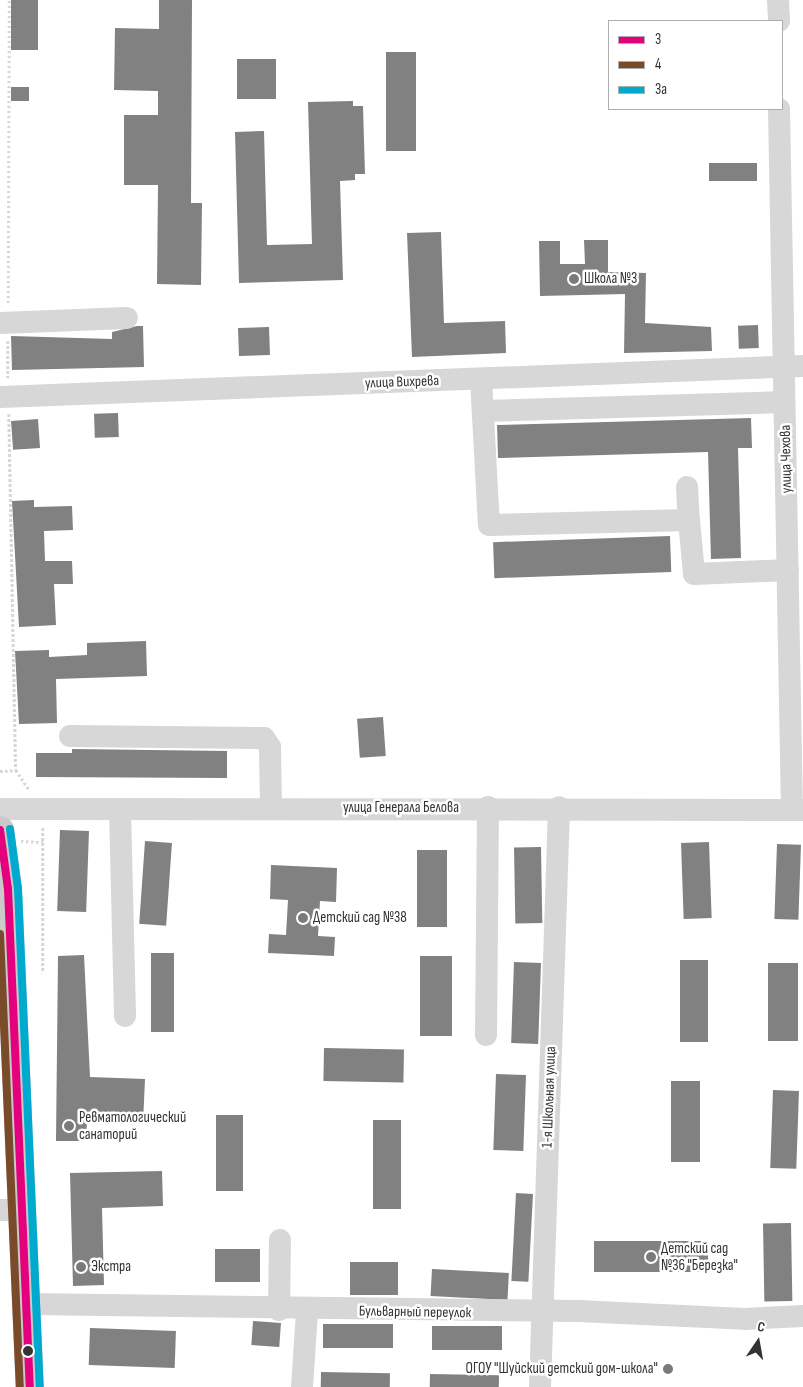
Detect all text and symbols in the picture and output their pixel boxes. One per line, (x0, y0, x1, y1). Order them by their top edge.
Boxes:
legend (608, 20, 783, 110)
text: 3 (655, 30, 661, 49)
text: 4 (655, 55, 661, 74)
text: 3а (655, 80, 667, 99)
place label: Школа №3 (584, 270, 637, 288)
marker: Школа №3 (568, 273, 580, 285)
street label: улица Вихрева (364, 372, 440, 392)
street label: улица Чехова (776, 425, 796, 493)
street label: улица Генерала Белова (343, 799, 459, 817)
place label: Детский сад №38 (313, 909, 407, 927)
marker: Детский сад №38 (297, 912, 309, 924)
street label: 1-я Школьная улица (538, 1046, 560, 1148)
place label: Ревматологический санаторий (79, 1108, 186, 1143)
marker: Ревматологический санаторий (63, 1120, 75, 1132)
place label: Детский сад №36 "Березка" (661, 1239, 738, 1274)
marker: Детский сад №36 "Березка" (645, 1251, 657, 1263)
place label: Экстра (91, 1258, 131, 1276)
marker: Экстра (75, 1261, 87, 1273)
street label: Бульварный переулок (359, 1302, 471, 1322)
north arrow (733, 1317, 783, 1367)
text: С (756, 1318, 767, 1336)
unlabelled marker (23, 1346, 33, 1356)
place label: ОГОУ "Шуйский детский дом-школа" (466, 1360, 658, 1378)
marker: ОГОУ "Шуйский детский дом-школа" (662, 1363, 674, 1375)

